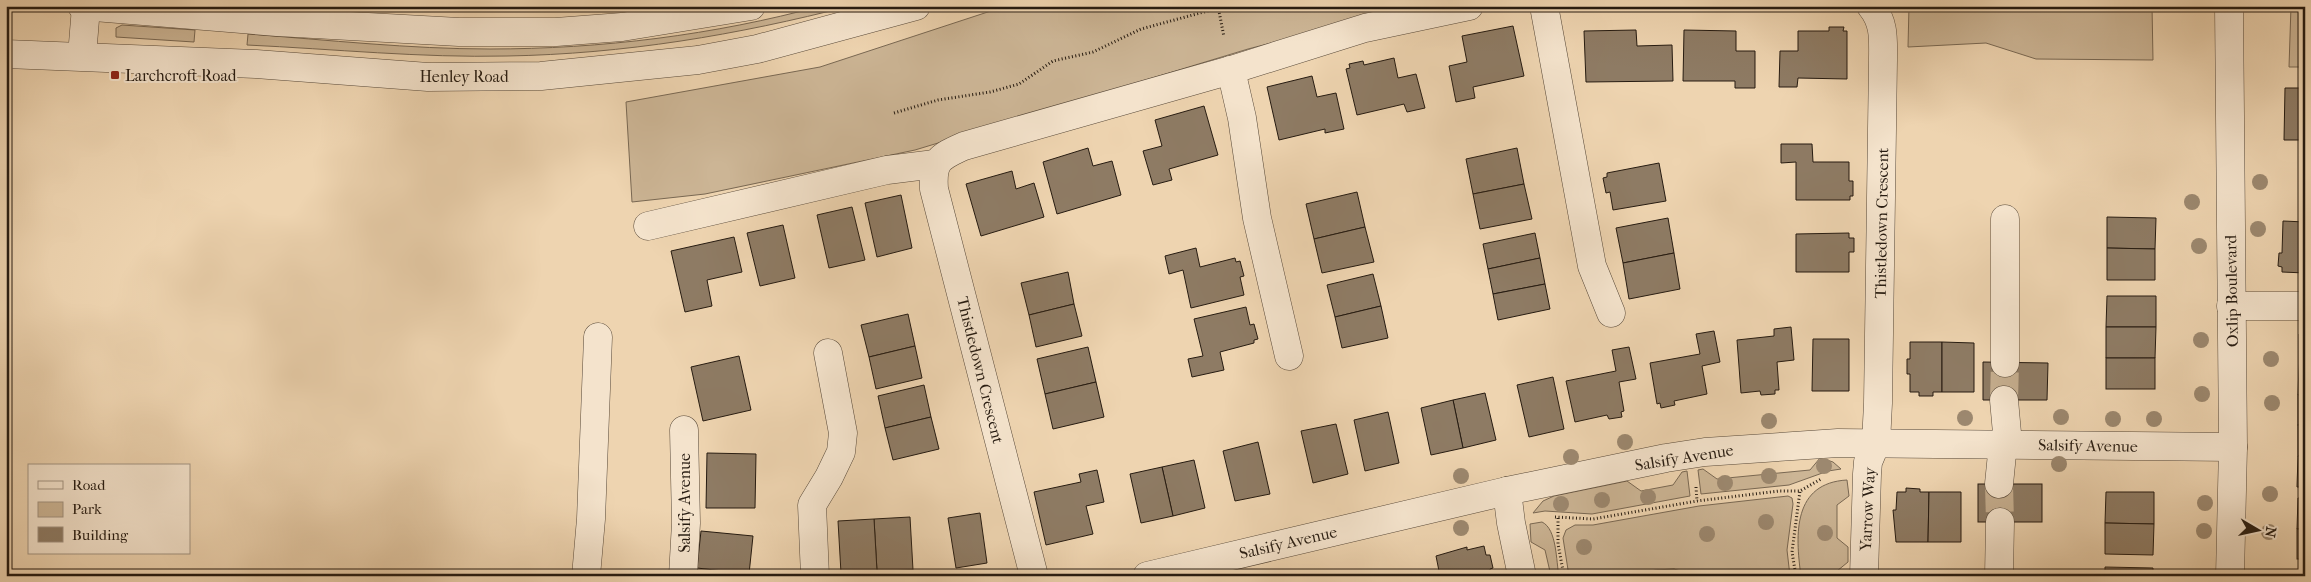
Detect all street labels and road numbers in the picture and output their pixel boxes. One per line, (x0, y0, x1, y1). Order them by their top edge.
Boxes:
street label: Henley Road (419, 67, 509, 86)
street label: Thistledown Crescent (1871, 147, 1892, 299)
street label: Oxlip Boulevard (2221, 234, 2242, 347)
street label: Thistledown Crescent (953, 295, 1008, 446)
street label: Salsify Avenue (2038, 435, 2138, 456)
street label: Salsify Avenue (1633, 440, 1735, 475)
street label: Salsify Avenue (675, 453, 694, 553)
street label: Yarrow Way (1856, 466, 1879, 552)
street label: Salsify Avenue (1237, 522, 1339, 563)

